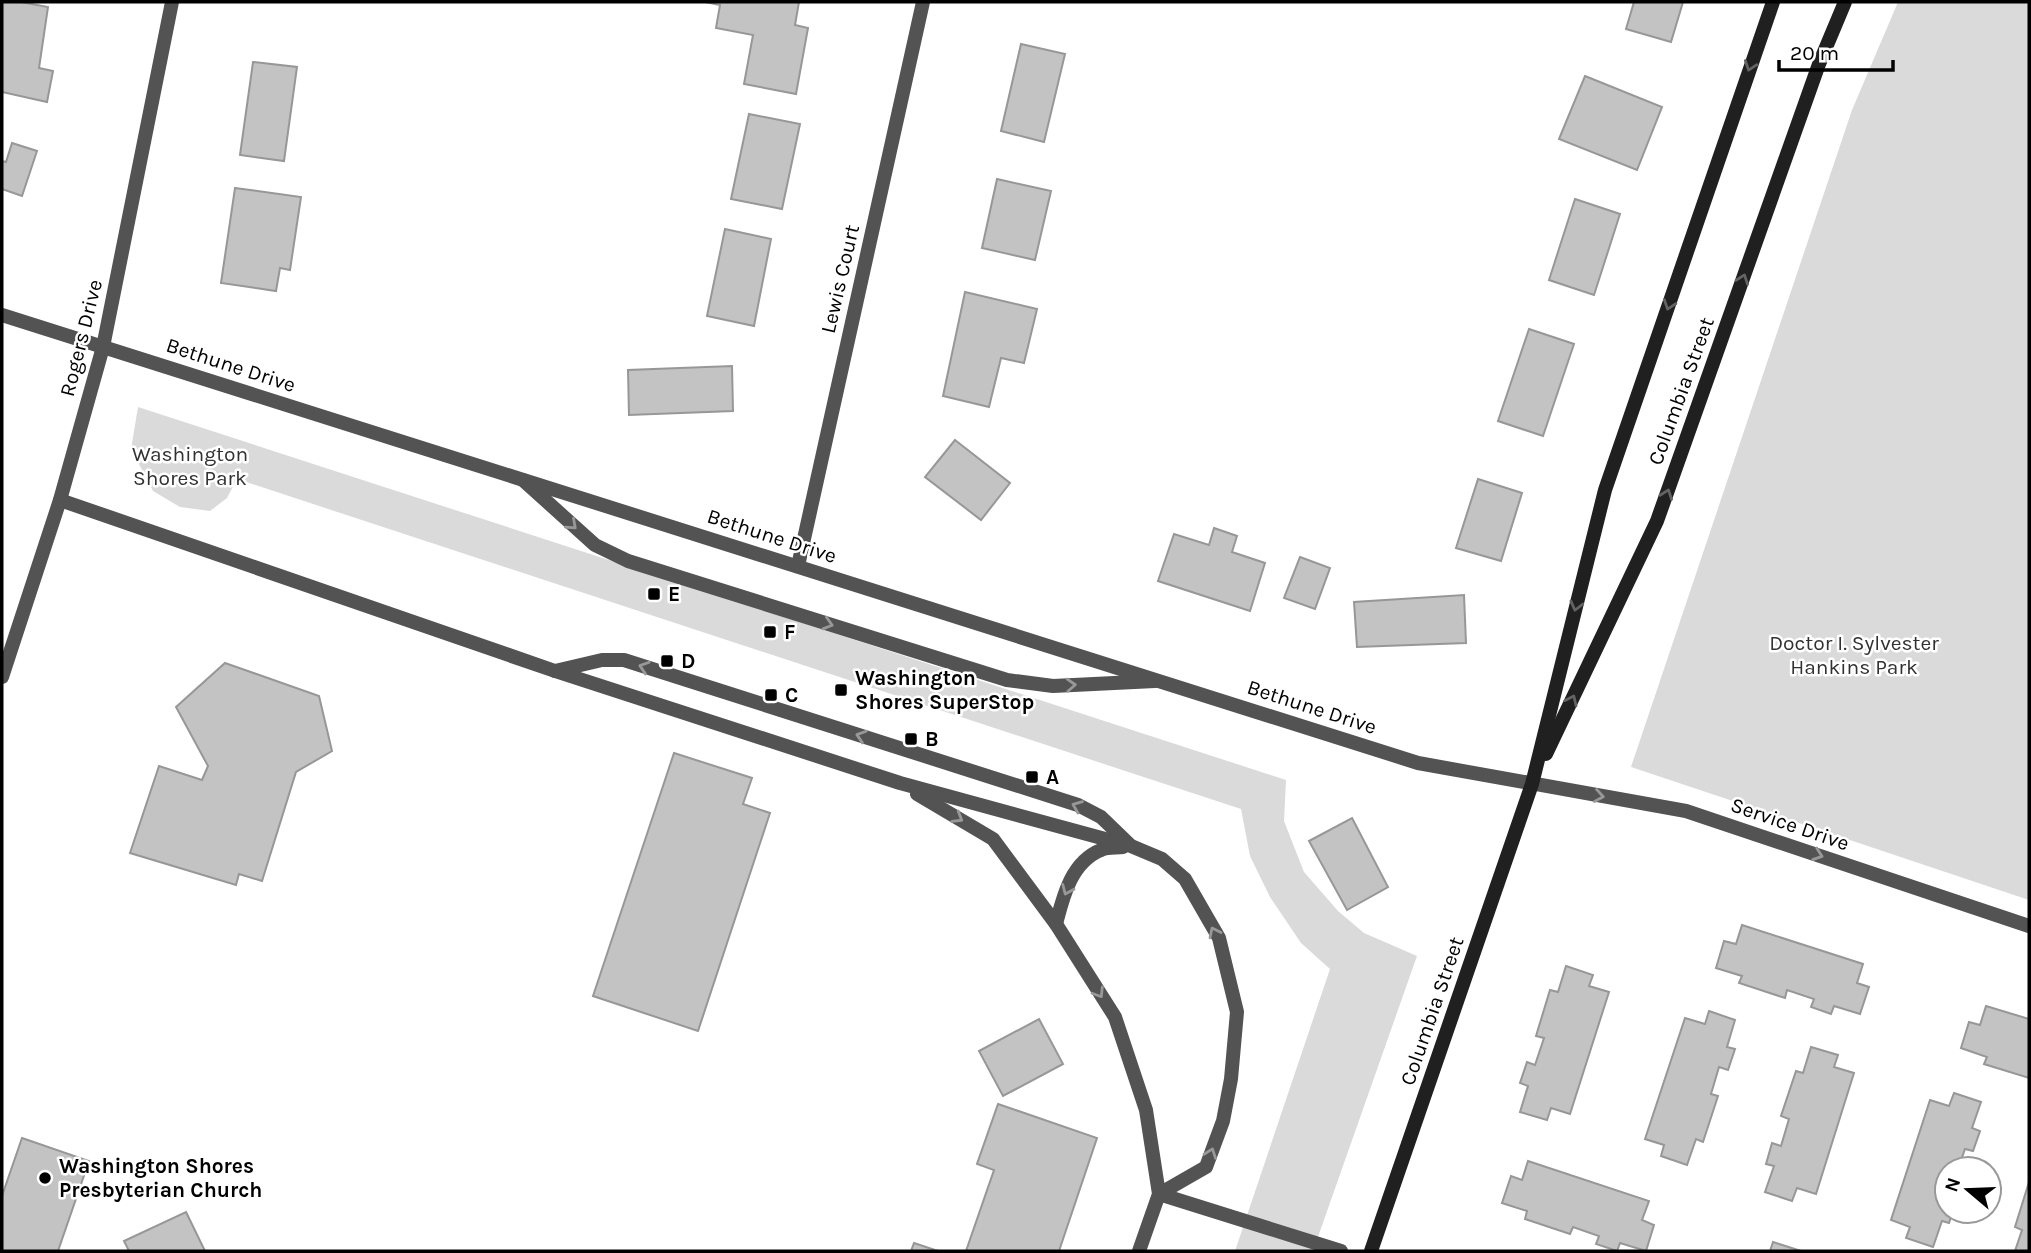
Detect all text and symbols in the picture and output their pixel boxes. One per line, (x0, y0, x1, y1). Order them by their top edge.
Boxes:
scale bar (1779, 28, 1893, 72)
text: 20 m (1790, 41, 1839, 65)
one-way arrow (1744, 60, 1758, 72)
street label: Lewis Court (816, 222, 864, 336)
one-way arrow (1735, 274, 1749, 286)
street label: Rogers Drive (55, 277, 107, 399)
one-way arrow (1662, 298, 1677, 310)
street label: Columbia Street (1643, 314, 1719, 468)
street label: Bethune Drive (163, 333, 299, 397)
park label: Washington Shores Park (132, 442, 248, 490)
one-way arrow (1659, 488, 1673, 500)
street label: Bethune Drive (704, 504, 840, 568)
one-way arrow (564, 517, 577, 529)
place label: E (668, 582, 680, 606)
marker: E (646, 586, 662, 602)
one-way arrow (1570, 600, 1584, 612)
one-way arrow (821, 616, 833, 630)
place label: F (784, 620, 795, 644)
marker: F (762, 624, 778, 640)
park label: Doctor I. Sylvester Hankins Park (1769, 631, 1939, 679)
place label: D (681, 649, 695, 673)
marker: D (659, 653, 675, 669)
one-way arrow (639, 661, 651, 675)
place label: Washington Shores SuperStop (855, 666, 1034, 714)
street label: Bethune Drive (1244, 675, 1380, 739)
one-way arrow (1066, 678, 1077, 693)
marker: Washington Shores SuperStop (833, 682, 849, 698)
place label: C (785, 683, 798, 707)
marker: C (763, 687, 779, 703)
one-way arrow (1564, 695, 1578, 707)
place label: B (925, 727, 939, 751)
one-way arrow (855, 730, 868, 744)
marker: B (903, 731, 919, 747)
place label: A (1046, 765, 1059, 789)
marker: A (1024, 769, 1040, 785)
one-way arrow (1594, 788, 1605, 803)
street label: Service Drive (1728, 793, 1852, 855)
one-way arrow (1072, 800, 1084, 814)
one-way arrow (951, 810, 964, 823)
one-way arrow (1812, 847, 1824, 862)
one-way arrow (1061, 883, 1075, 895)
one-way arrow (1209, 927, 1223, 939)
street label: Columbia Street (1395, 933, 1469, 1088)
one-way arrow (1091, 985, 1104, 998)
one-way arrow (1202, 1148, 1216, 1160)
place label: Washington Shores Presbyterian Church (59, 1154, 262, 1202)
north arrow (1933, 1155, 2003, 1225)
marker: Washington Shores Presbyterian Church (37, 1170, 53, 1186)
text: N (1940, 1175, 1965, 1195)

